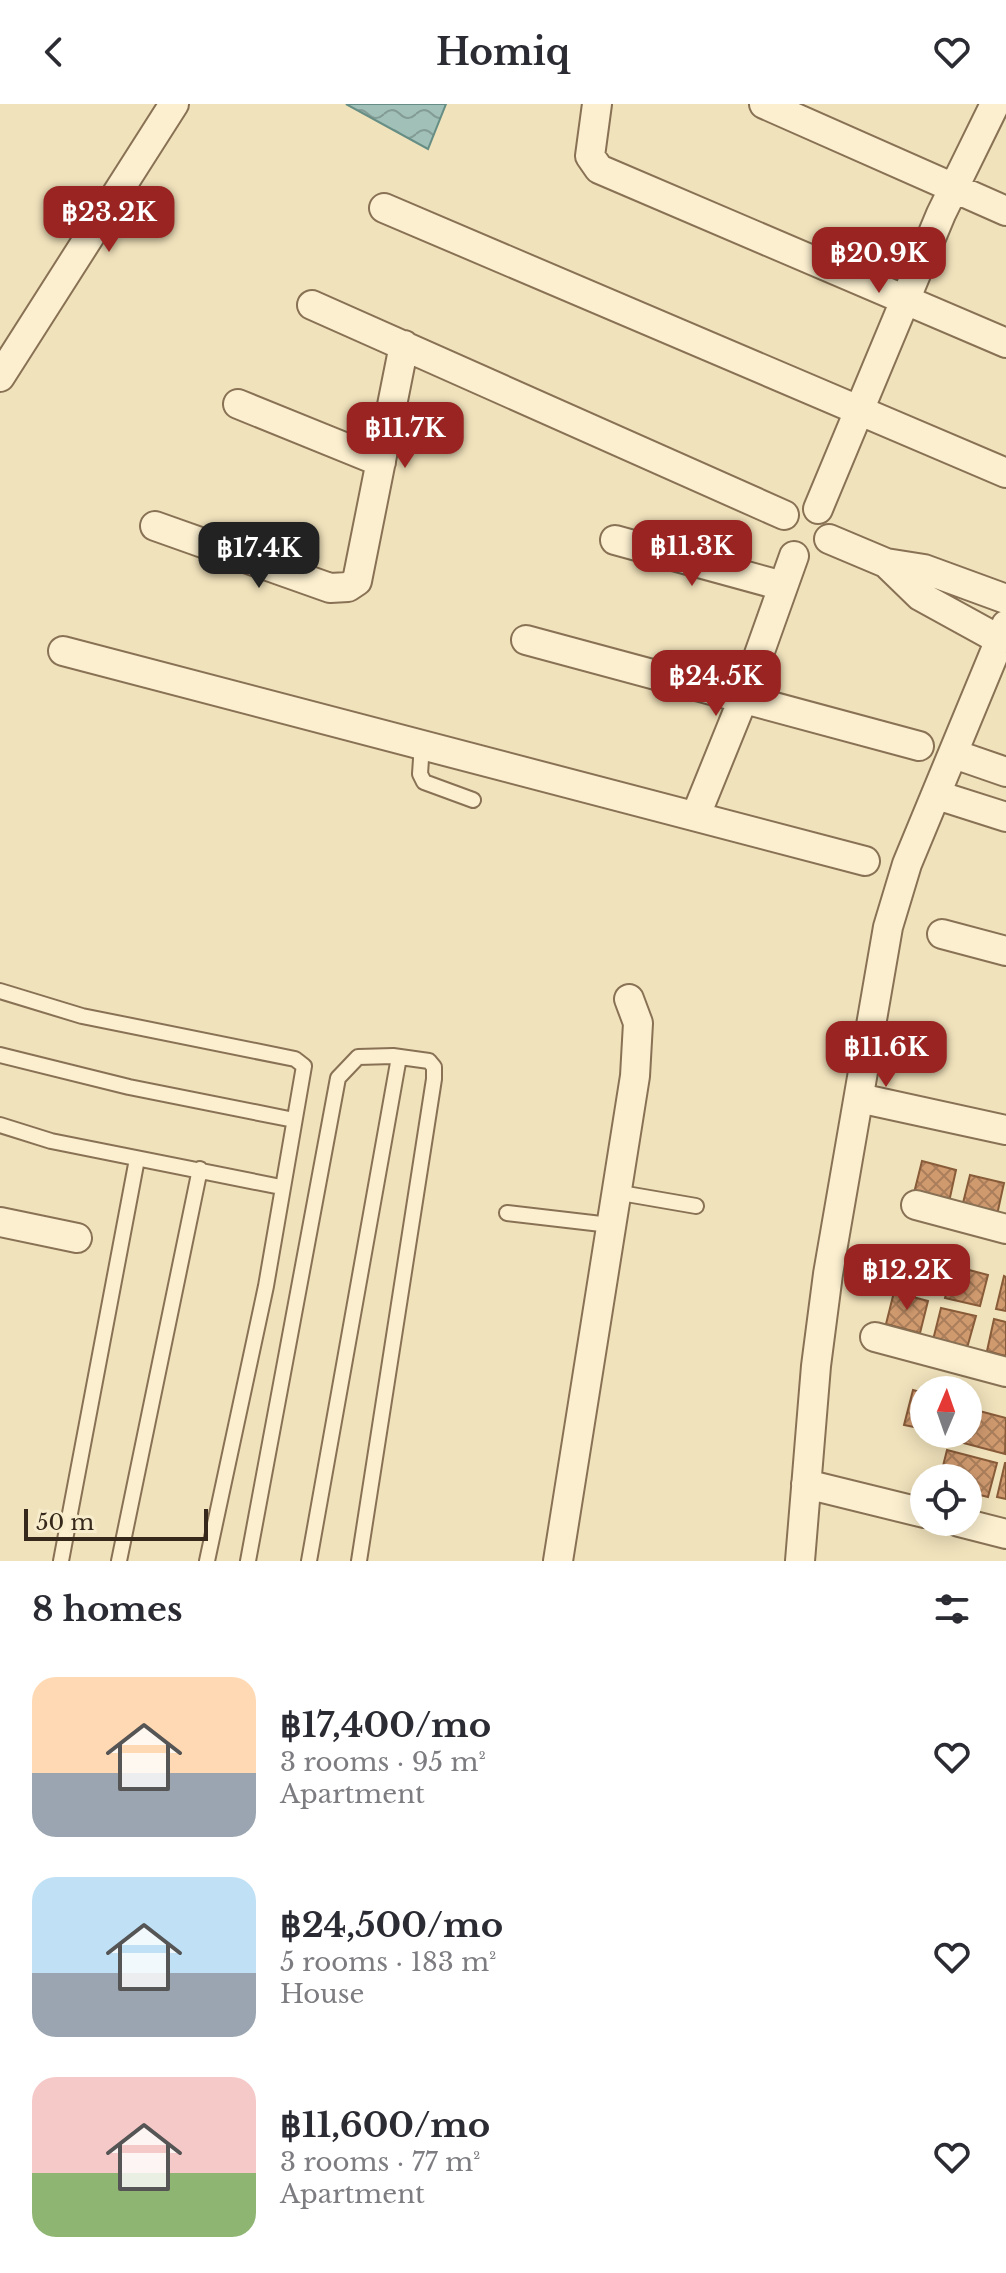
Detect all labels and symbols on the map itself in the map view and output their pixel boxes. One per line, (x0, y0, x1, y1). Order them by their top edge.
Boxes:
pin: ฿23.2K (44, 186, 174, 254)
pin: ฿20.9K (814, 227, 944, 295)
pin: ฿11.7K (340, 402, 470, 470)
pin: ฿11.3K (627, 520, 757, 588)
pin: ฿17.4K (194, 522, 324, 590)
pin: ฿24.5K (651, 650, 781, 718)
pin: ฿11.6K (821, 1021, 951, 1089)
pin: ฿12.2K (842, 1244, 972, 1312)
north arrow (910, 1376, 982, 1448)
scale bar (24, 1505, 208, 1541)

